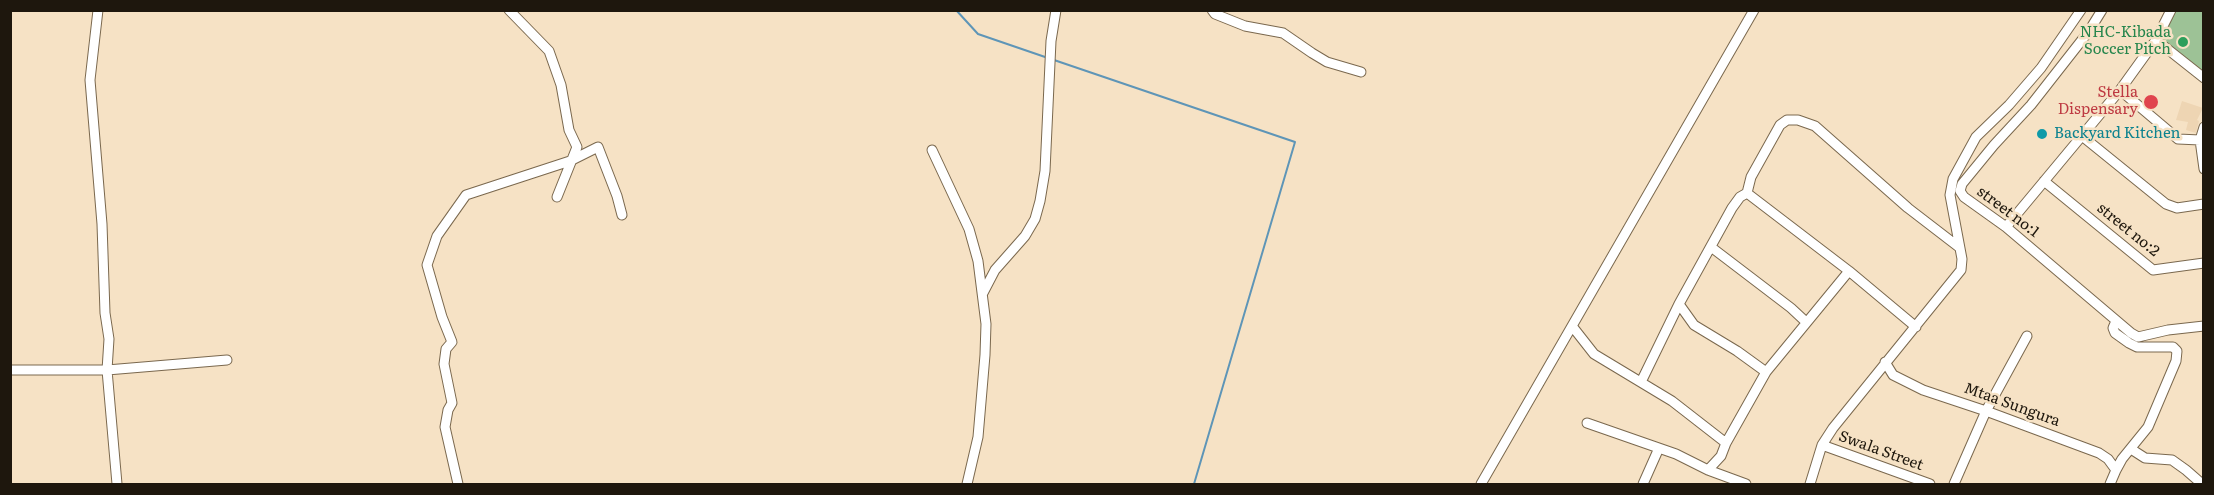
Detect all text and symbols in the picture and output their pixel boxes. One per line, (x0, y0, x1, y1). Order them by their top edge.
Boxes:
place label: NHC-Kibada Soccer Pitch (2080, 24, 2171, 59)
marker: NHC-Kibada Soccer Pitch (2176, 35, 2190, 49)
place label: Stella Dispensary (2058, 84, 2138, 119)
marker: Stella Dispensary (2142, 93, 2160, 111)
place label: Backyard Kitchen (2054, 125, 2180, 143)
marker: Backyard Kitchen (2035, 127, 2049, 141)
street label: street no:1 (1973, 183, 2043, 241)
street label: street no:2 (2093, 199, 2163, 261)
street label: Mtaa Sungura (1962, 379, 2062, 431)
street label: Swala Street (1836, 427, 1926, 475)

